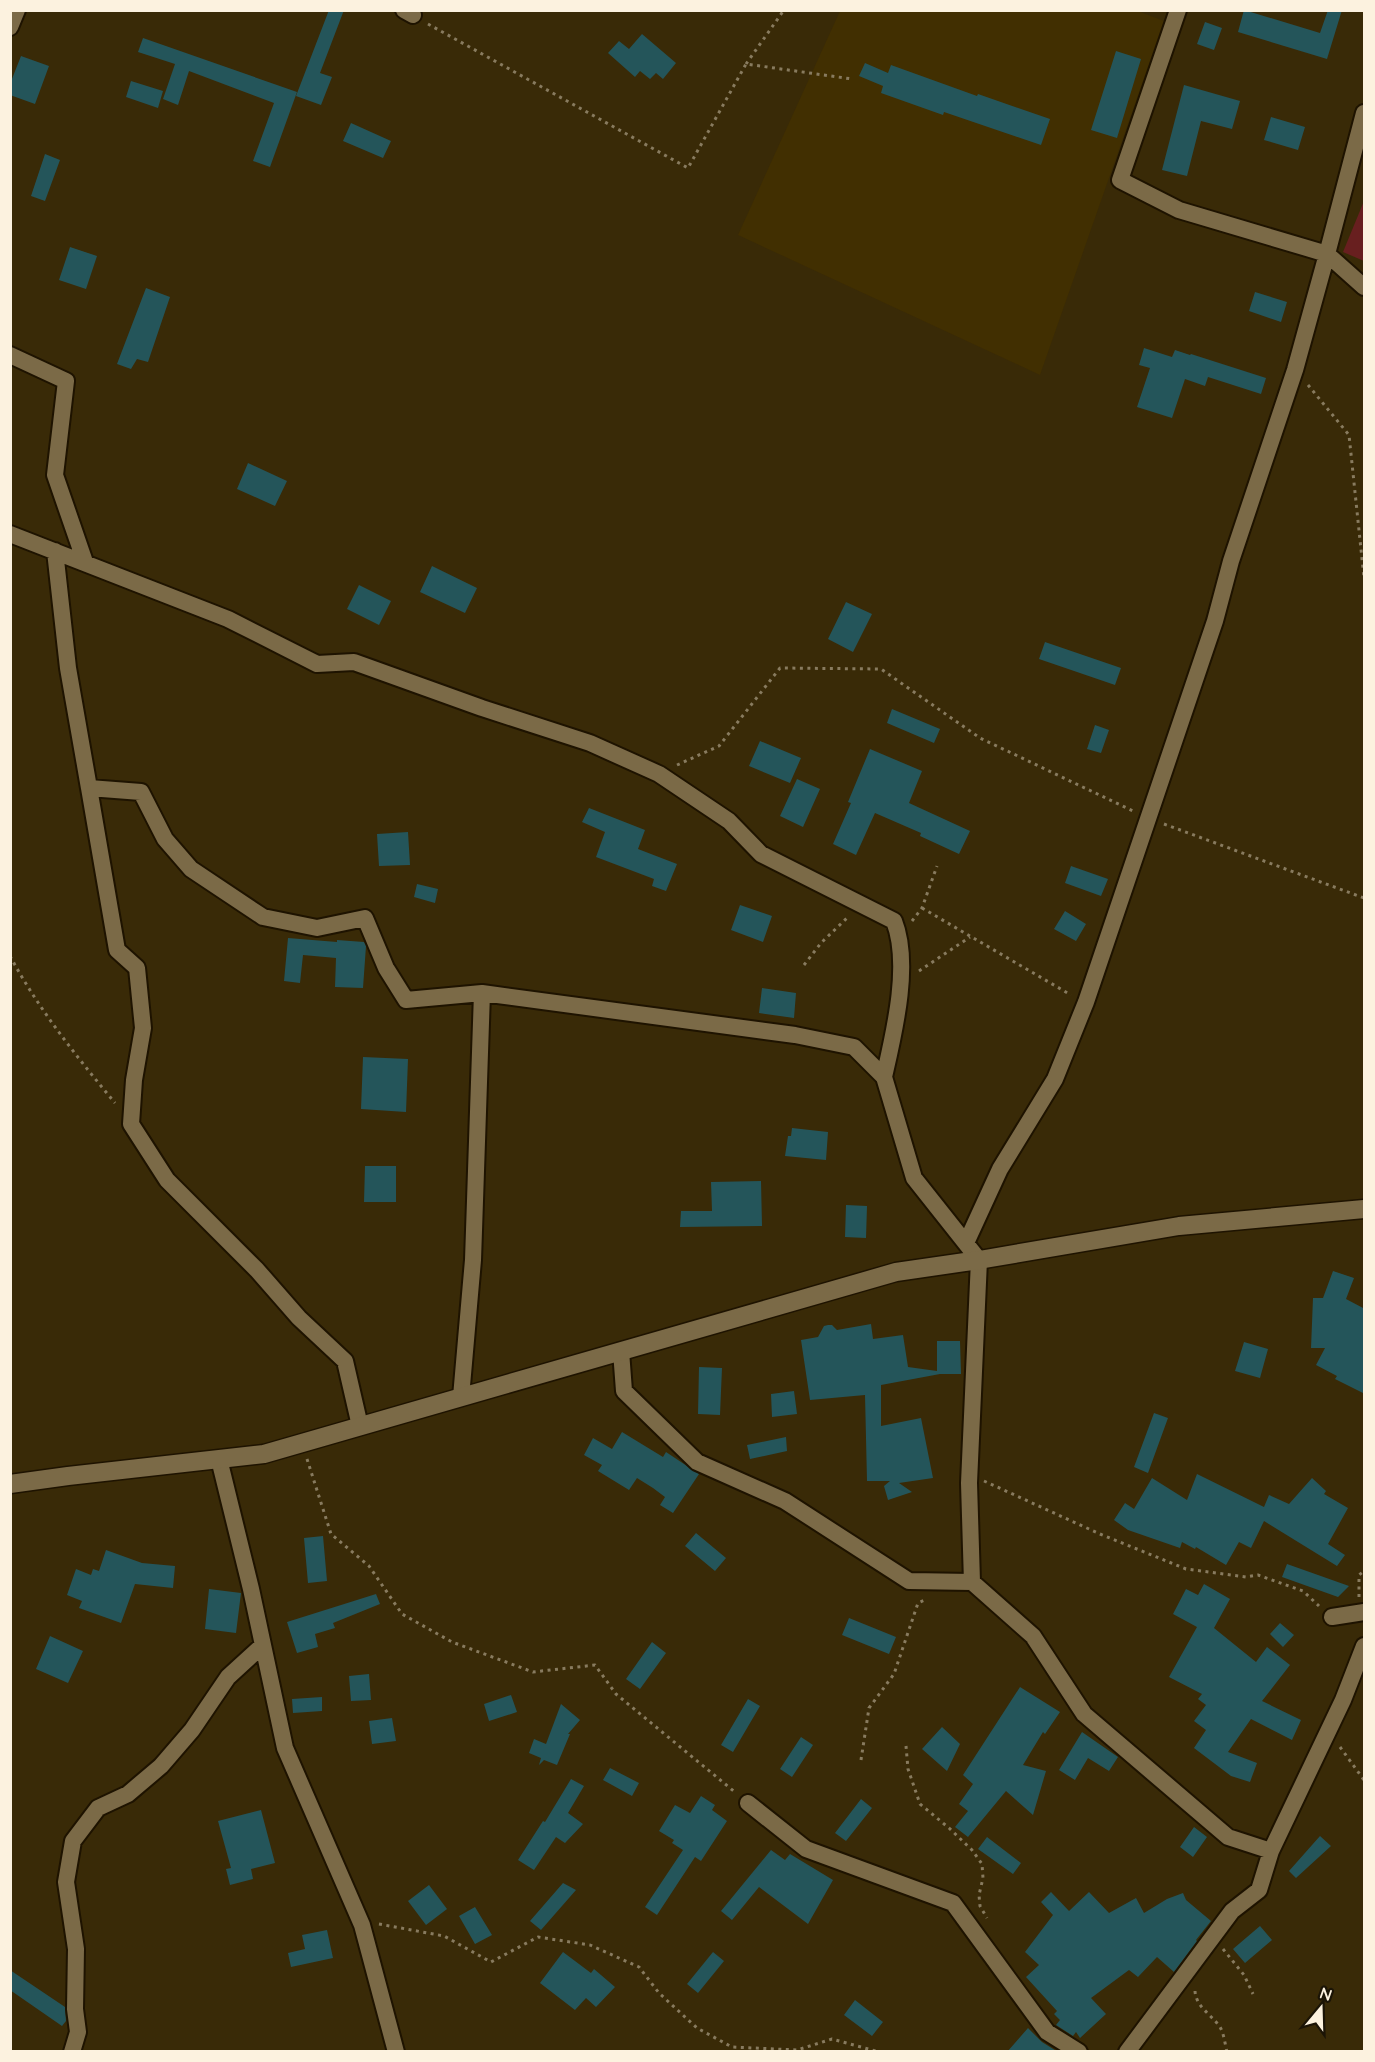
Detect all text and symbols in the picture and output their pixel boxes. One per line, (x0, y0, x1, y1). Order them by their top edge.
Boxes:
north arrow (1291, 1978, 1351, 2038)
text: N (1317, 1982, 1335, 2005)

